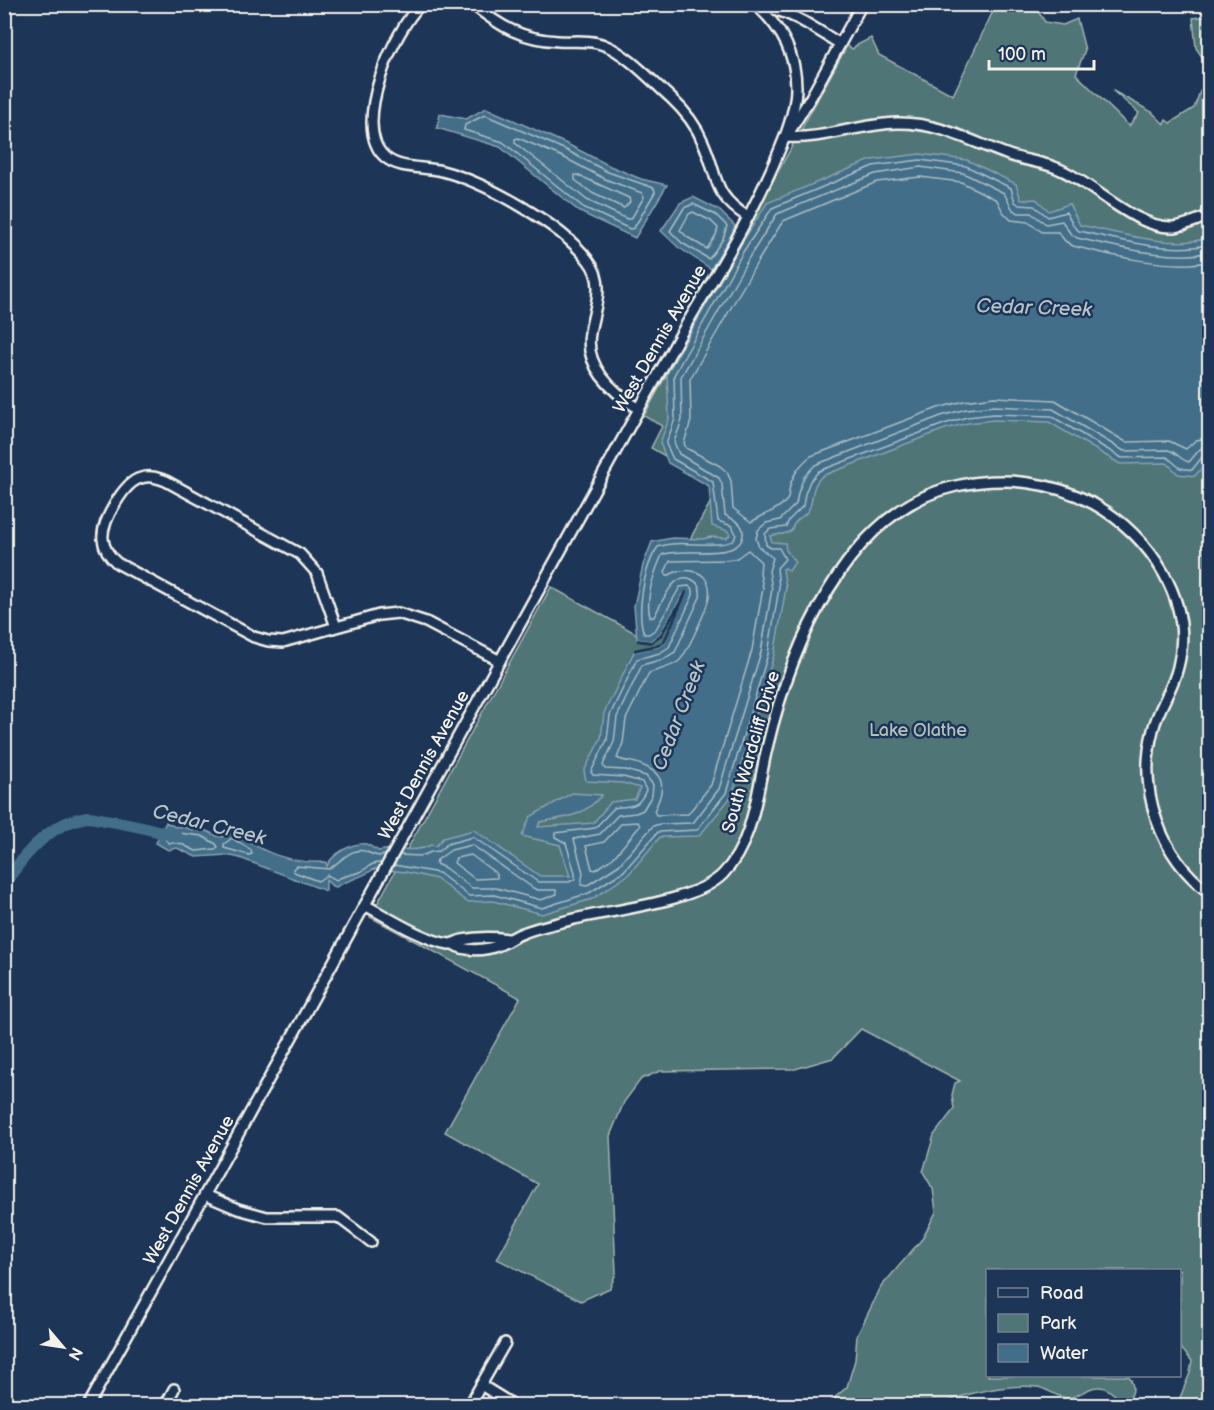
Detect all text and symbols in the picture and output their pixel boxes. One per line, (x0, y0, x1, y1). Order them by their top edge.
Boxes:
scale bar (989, 33, 1094, 71)
text: 100 m (998, 44, 1046, 65)
street label: West Dennis Avenue (609, 261, 711, 417)
water label: Cedar Creek (976, 294, 1093, 322)
water label: Cedar Creek (647, 657, 711, 774)
street label: South Wardcliff Drive (718, 668, 784, 835)
street label: West Dennis Avenue (374, 686, 474, 843)
park label: Lake Olathe (869, 720, 967, 741)
water label: Cedar Creek (150, 799, 269, 851)
street label: West Dennis Avenue (139, 1111, 239, 1268)
legend (986, 1269, 1181, 1377)
text: Road (1040, 1283, 1084, 1304)
text: Park (1040, 1313, 1076, 1334)
north arrow (33, 1317, 93, 1377)
text: Water (1040, 1343, 1088, 1364)
text: N (64, 1344, 86, 1363)

